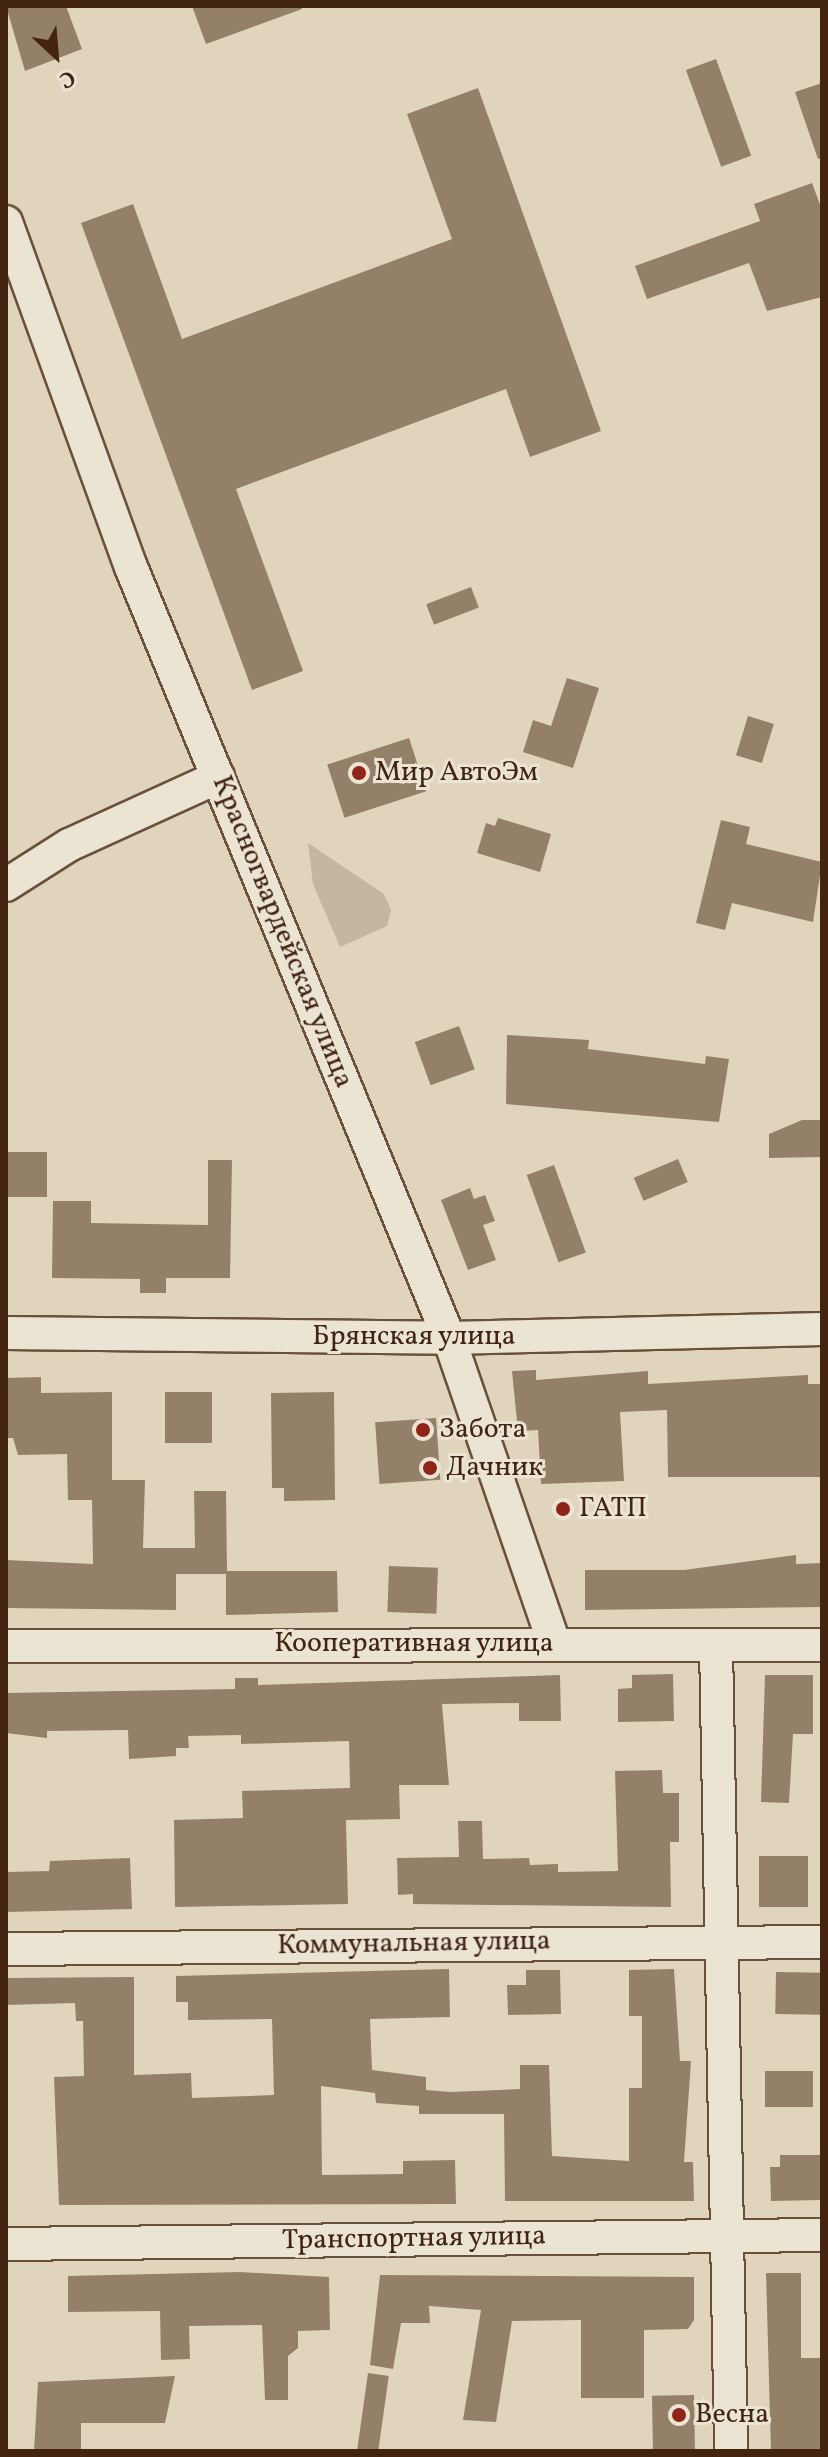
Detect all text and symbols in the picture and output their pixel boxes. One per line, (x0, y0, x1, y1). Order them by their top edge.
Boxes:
north arrow (16, 16, 96, 96)
text: С (54, 61, 80, 95)
place label: Мир АвтоЭм (375, 756, 538, 790)
marker: Мир АвтоЭм (350, 764, 368, 782)
street label: Красногвардейская улица (204, 771, 360, 1093)
street label: Брянская улица (312, 1320, 516, 1354)
place label: Забота (439, 1413, 526, 1447)
marker: Забота (414, 1421, 432, 1439)
place label: Дачник (446, 1451, 543, 1485)
marker: Дачник (421, 1459, 439, 1477)
place label: ГАТП (579, 1492, 647, 1526)
marker: ГАТП (554, 1500, 572, 1518)
street label: Кооперативная улица (274, 1627, 554, 1661)
street label: Коммунальная улица (277, 1925, 551, 1963)
street label: Транспортная улица (281, 2220, 547, 2258)
place label: Весна (695, 2398, 769, 2432)
marker: Весна (670, 2406, 688, 2424)

